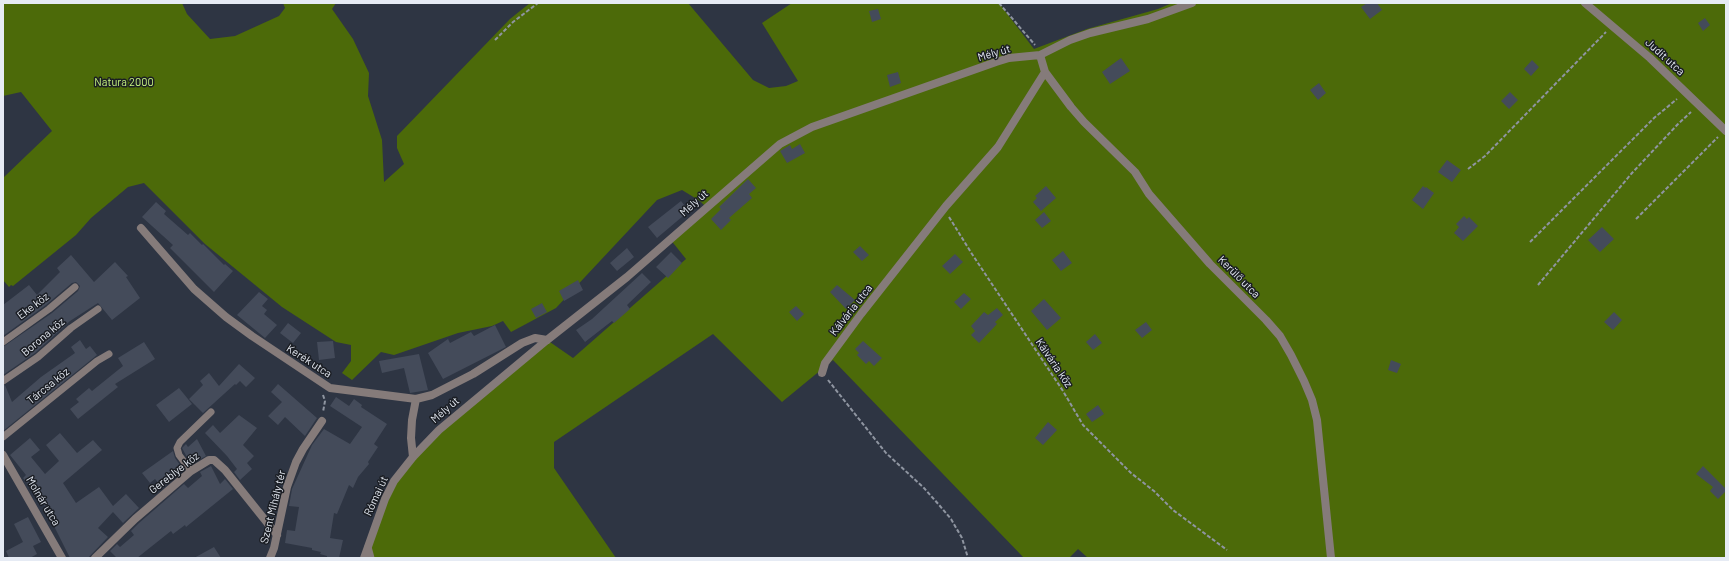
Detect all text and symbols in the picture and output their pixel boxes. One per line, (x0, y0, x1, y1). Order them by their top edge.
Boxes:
street label: Judit utca (1643, 36, 1687, 78)
street label: Mély út (976, 42, 1012, 64)
park label: Natura 2000 (94, 75, 154, 89)
street label: Mély út (677, 187, 711, 219)
street label: Kerülő utca (1215, 253, 1263, 301)
street label: Kálvária utca (827, 282, 875, 338)
street label: Eke köz (15, 290, 51, 322)
street label: Borona köz (19, 315, 67, 359)
street label: Kálvária köz (1033, 336, 1075, 390)
street label: Kerék utca (284, 342, 334, 380)
street label: Tárcsa köz (24, 365, 72, 407)
street label: Mély út (428, 394, 462, 426)
street label: Gereblye köz (146, 449, 202, 497)
street label: Szent Mihály tér (258, 469, 288, 545)
street label: Molnár utca (23, 474, 63, 528)
street label: Római út (361, 474, 391, 518)

